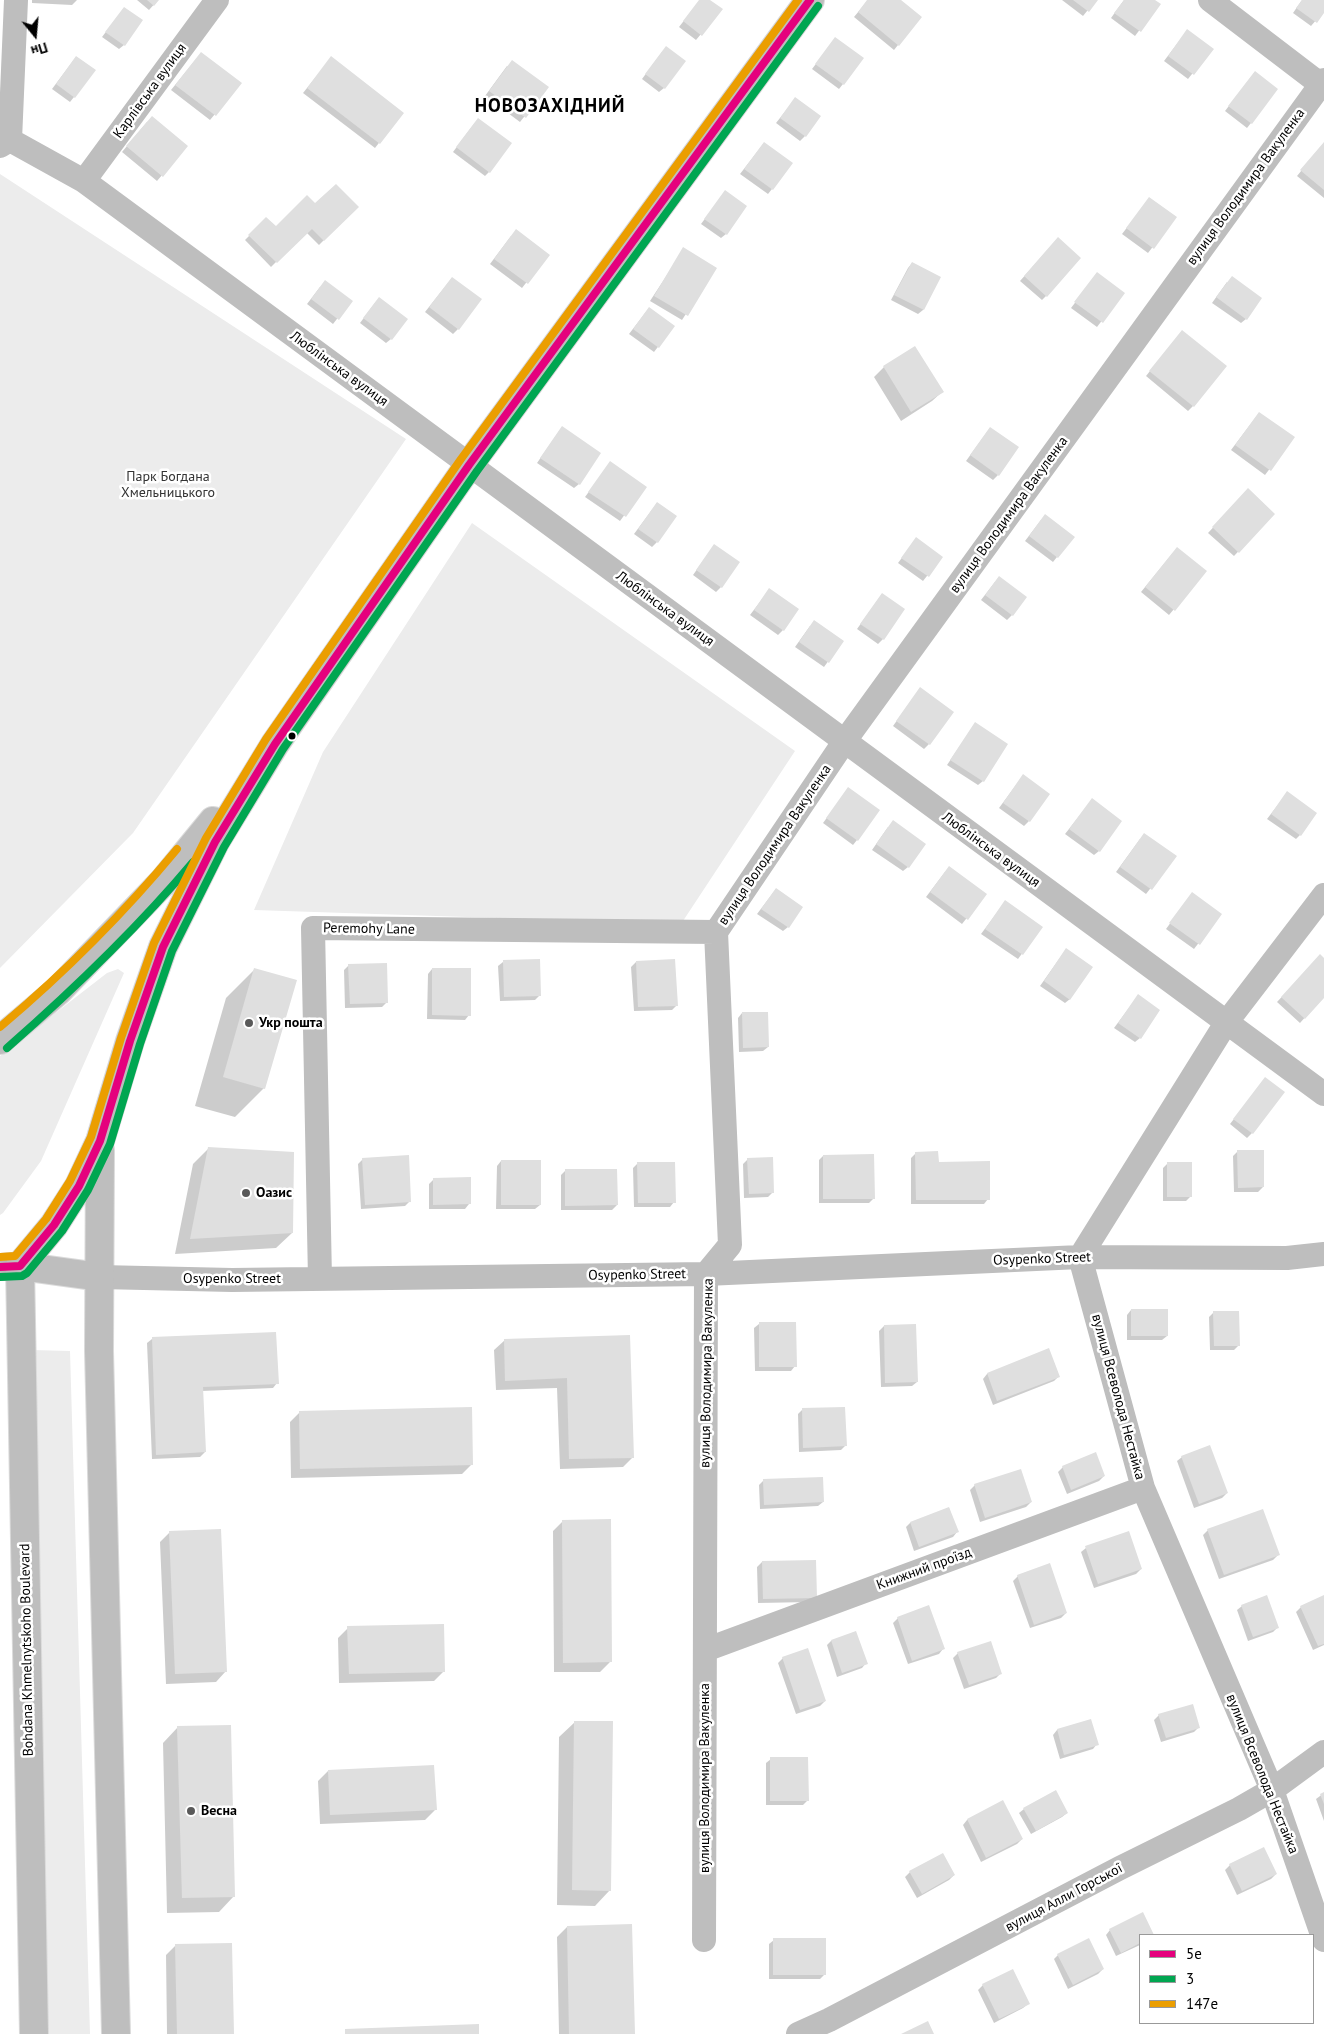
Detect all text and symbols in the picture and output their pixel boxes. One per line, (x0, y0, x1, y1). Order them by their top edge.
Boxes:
north arrow (10, 10, 60, 60)
text: Пн (29, 38, 50, 60)
street label: Карлівська вулиця (110, 40, 190, 142)
district label: НОВОЗАХІДНИЙ (473, 96, 627, 118)
street label: вулиця Володимира Вакуленка (1183, 105, 1309, 269)
street label: Люблінська вулиця (287, 328, 391, 410)
street label: вулиця Володимира Вакуленка (946, 433, 1072, 597)
park label: Парк Богдана Хмельницького (121, 469, 215, 502)
street label: Люблінська вулиця (613, 568, 717, 650)
unlabelled marker (287, 731, 297, 741)
street label: вулиця Володимира Вакуленка (715, 762, 835, 928)
street label: Люблінська вулиця (939, 809, 1043, 891)
street label: Peremohy Lane (323, 920, 415, 938)
place label: Укр пошта (259, 1015, 323, 1031)
marker: Укр пошта (243, 1017, 255, 1029)
place label: Оазис (256, 1185, 292, 1201)
marker: Оазис (240, 1187, 252, 1199)
street label: Osypenko Street (993, 1249, 1091, 1269)
street label: Osypenko Street (588, 1266, 686, 1284)
street label: Osypenko Street (183, 1271, 281, 1287)
street label: вулиця Володимира Вакуленка (697, 1278, 717, 1468)
street label: вулиця Всеволода Нестайка (1088, 1312, 1148, 1482)
street label: Bohdana Khmelnytskoho Boulevard (17, 1543, 37, 1757)
street label: Книжний проїзд (874, 1544, 974, 1594)
street label: вулиця Володимира Вакуленка (697, 1683, 713, 1873)
street label: вулиця Всеволода Нестайка (1222, 1692, 1302, 1856)
place label: Весна (201, 1803, 237, 1819)
marker: Весна (185, 1805, 197, 1817)
street label: вулиця Алли Горської (1003, 1860, 1125, 1936)
legend (1139, 1934, 1314, 2024)
text: 5е (1186, 1944, 1202, 1963)
text: 3 (1186, 1969, 1194, 1988)
text: 147е (1186, 1994, 1218, 2013)

